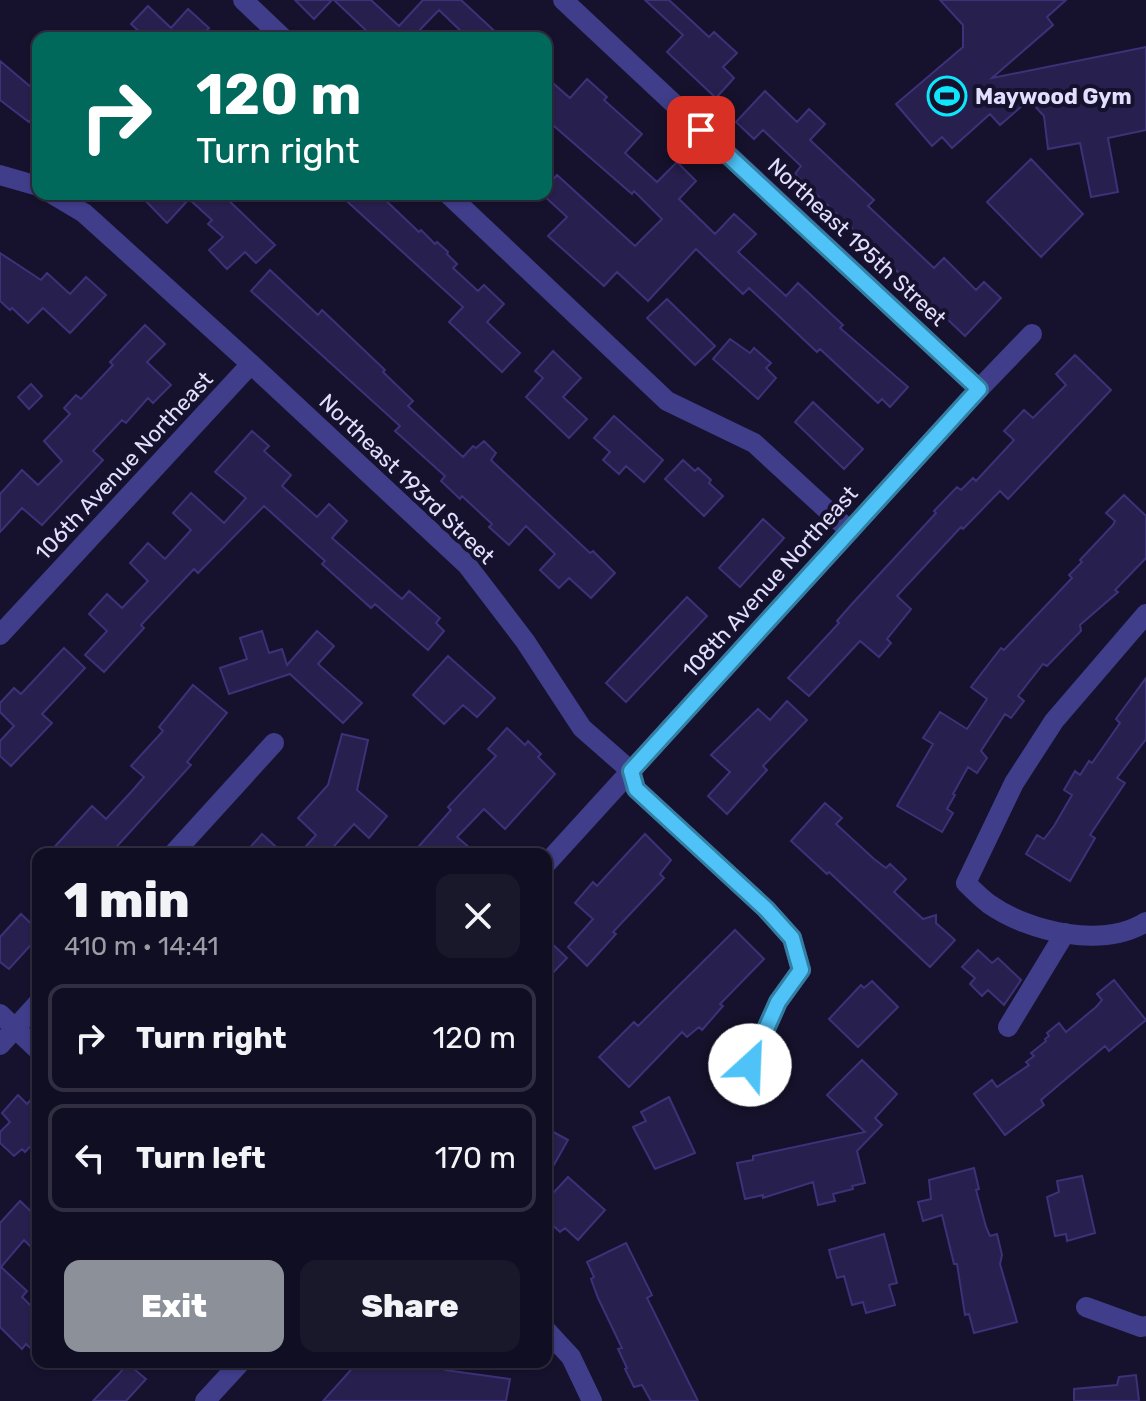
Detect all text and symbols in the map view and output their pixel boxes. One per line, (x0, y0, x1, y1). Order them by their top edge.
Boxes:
text: 120 m (196, 62, 362, 128)
icon: right (64, 64, 168, 168)
sports icon: Maywood Gym (926, 75, 968, 117)
place label: Maywood Gym (975, 83, 1132, 110)
pin (667, 96, 735, 164)
icon: arrive (679, 108, 723, 152)
text: Turn right (196, 129, 360, 172)
street label: Northeast 195th Street (762, 152, 952, 332)
street label: 106th Avenue Northeast (29, 366, 219, 566)
street label: Northeast 193rd Street (314, 388, 501, 570)
street label: 108th Avenue Northeast (677, 480, 864, 684)
text: 1 min (64, 872, 190, 929)
button: close (436, 874, 520, 958)
text: 410 m · 14:41 (64, 931, 219, 962)
icon: right (68, 1016, 112, 1060)
text: Turn right (136, 1020, 287, 1056)
text: 120 m (432, 1020, 516, 1056)
position arrow (708, 1023, 792, 1107)
icon: left (68, 1136, 112, 1180)
text: Turn left (136, 1140, 266, 1176)
text: 170 m (435, 1140, 516, 1176)
button: Exit (64, 1260, 284, 1352)
button: Share (300, 1260, 520, 1352)

